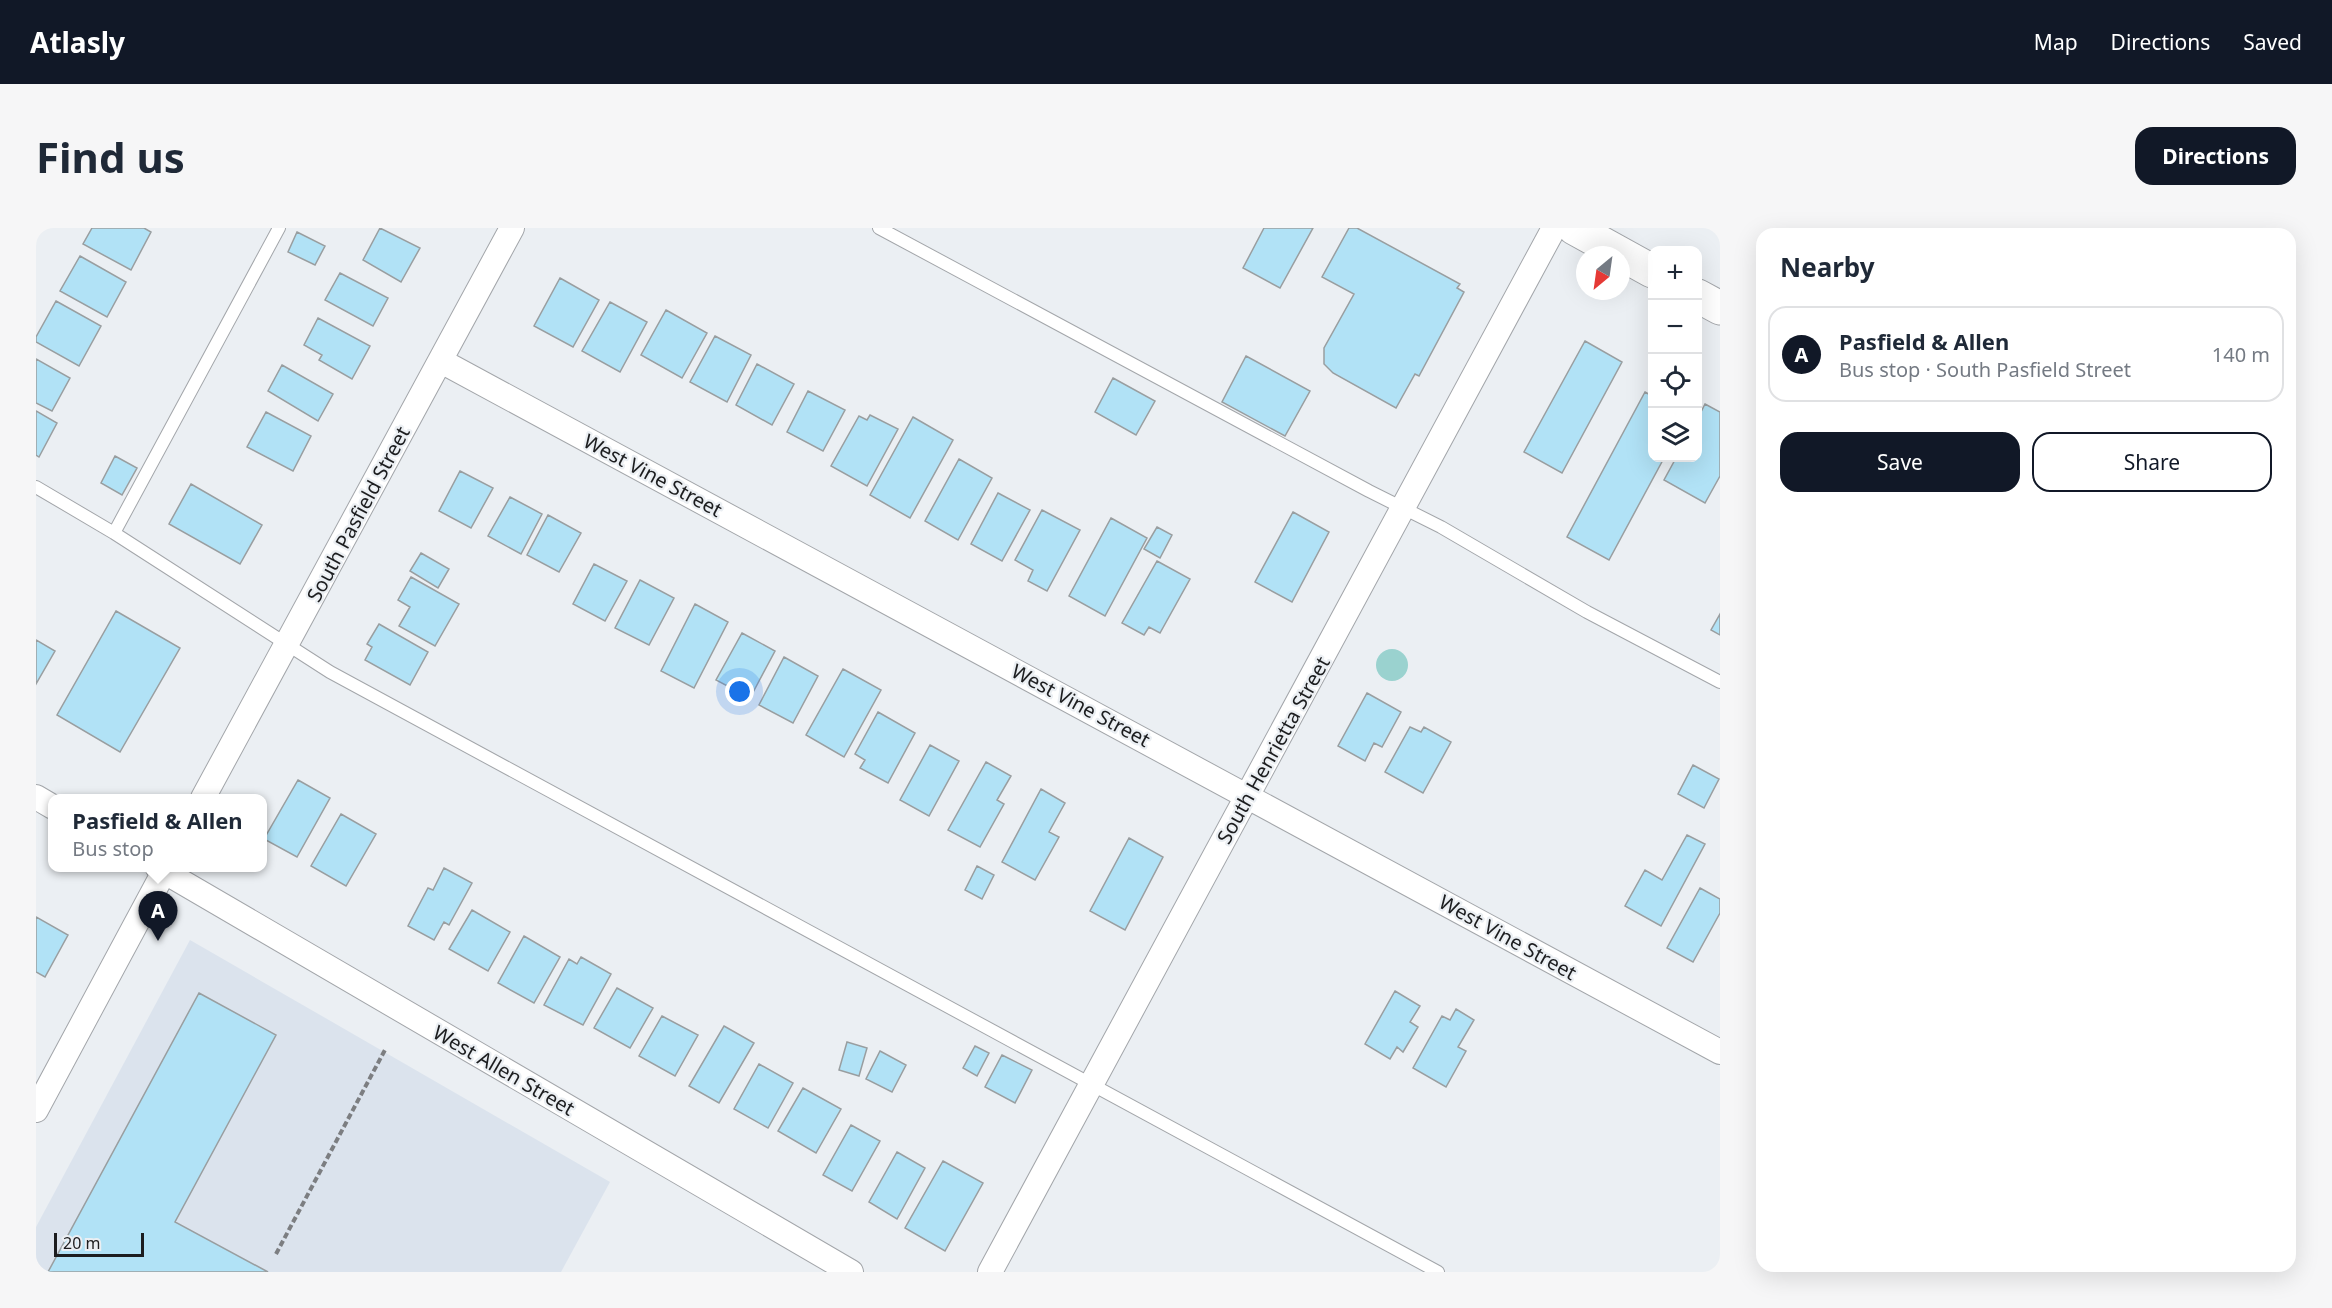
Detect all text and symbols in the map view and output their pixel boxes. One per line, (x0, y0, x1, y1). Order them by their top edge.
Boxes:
text: Atlasly (30, 23, 125, 61)
text: Map (2034, 28, 2078, 56)
text: Directions (2111, 28, 2210, 56)
text: Saved (2243, 28, 2302, 56)
button: Directions (2135, 127, 2296, 185)
text: Find us (36, 128, 185, 185)
north arrow (1576, 246, 1630, 300)
map controls (1648, 246, 1702, 462)
button: + (1648, 246, 1702, 300)
text: Nearby (1780, 249, 1875, 285)
button: − (1648, 300, 1702, 354)
text: Pasfield & Allen (1839, 326, 2009, 356)
text: A (1795, 341, 1808, 368)
text: 140 m (2212, 341, 2270, 368)
button: locate (1648, 354, 1702, 408)
text: Bus stop · South Pasfield Street (1839, 356, 2131, 383)
button: layers (1648, 408, 1702, 462)
street label: South Pasfield Street (300, 422, 416, 606)
street label: West Vine Street (579, 427, 727, 523)
button: Save (1780, 432, 2020, 492)
button: Share (2032, 432, 2272, 492)
street label: South Henrietta Street (1210, 652, 1336, 848)
street label: West Vine Street (1007, 657, 1155, 753)
your location (725, 677, 754, 706)
popup (48, 794, 267, 872)
text: Pasfield & Allen (72, 805, 243, 835)
text: Bus stop (72, 835, 154, 862)
street label: West Vine Street (1434, 888, 1582, 986)
pin: A (138, 892, 178, 941)
street label: West Allen Street (428, 1018, 580, 1122)
scale bar (54, 1230, 144, 1258)
text: 20 m (63, 1232, 100, 1254)

